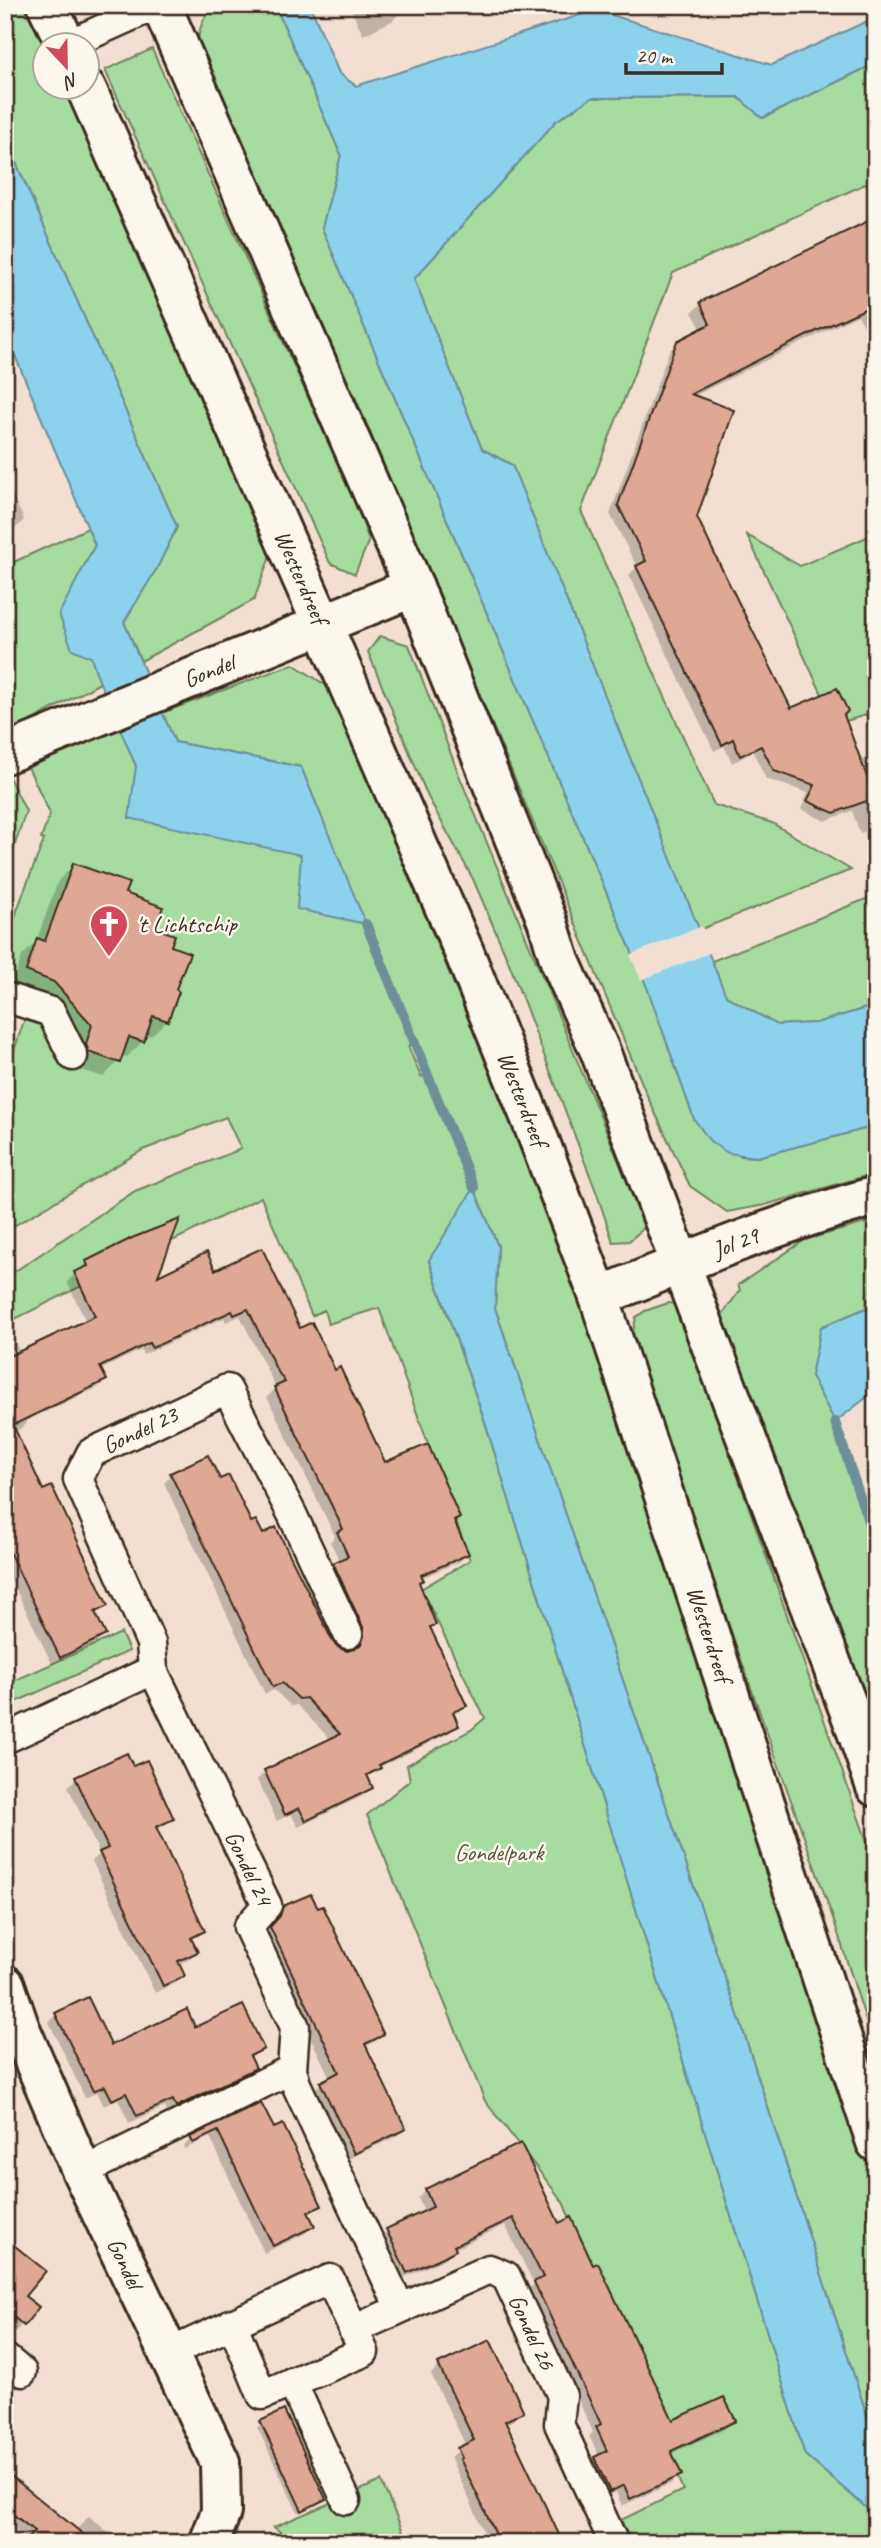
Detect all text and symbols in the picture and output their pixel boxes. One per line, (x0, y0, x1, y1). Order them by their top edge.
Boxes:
north arrow (32, 32, 102, 102)
scale bar (626, 32, 722, 76)
text: 20 m (636, 43, 674, 69)
text: N (59, 68, 82, 95)
street label: Westerdreef (268, 526, 337, 633)
street label: Gondel (179, 646, 242, 695)
church icon: 't Lichtschip (88, 903, 130, 958)
place label: 't Lichtschip (136, 909, 239, 939)
street label: Westerdreef (491, 1047, 557, 1155)
street label: Jol 29 (707, 1219, 765, 1265)
street label: Gondel 23 (97, 1399, 184, 1461)
street label: Westerdreef (680, 1582, 741, 1691)
street label: Gondel 24 (218, 1826, 281, 1912)
park label: Gondelpark (455, 1837, 546, 1867)
street label: Gondel (100, 2233, 152, 2297)
street label: Gondel 26 (502, 2289, 563, 2375)

